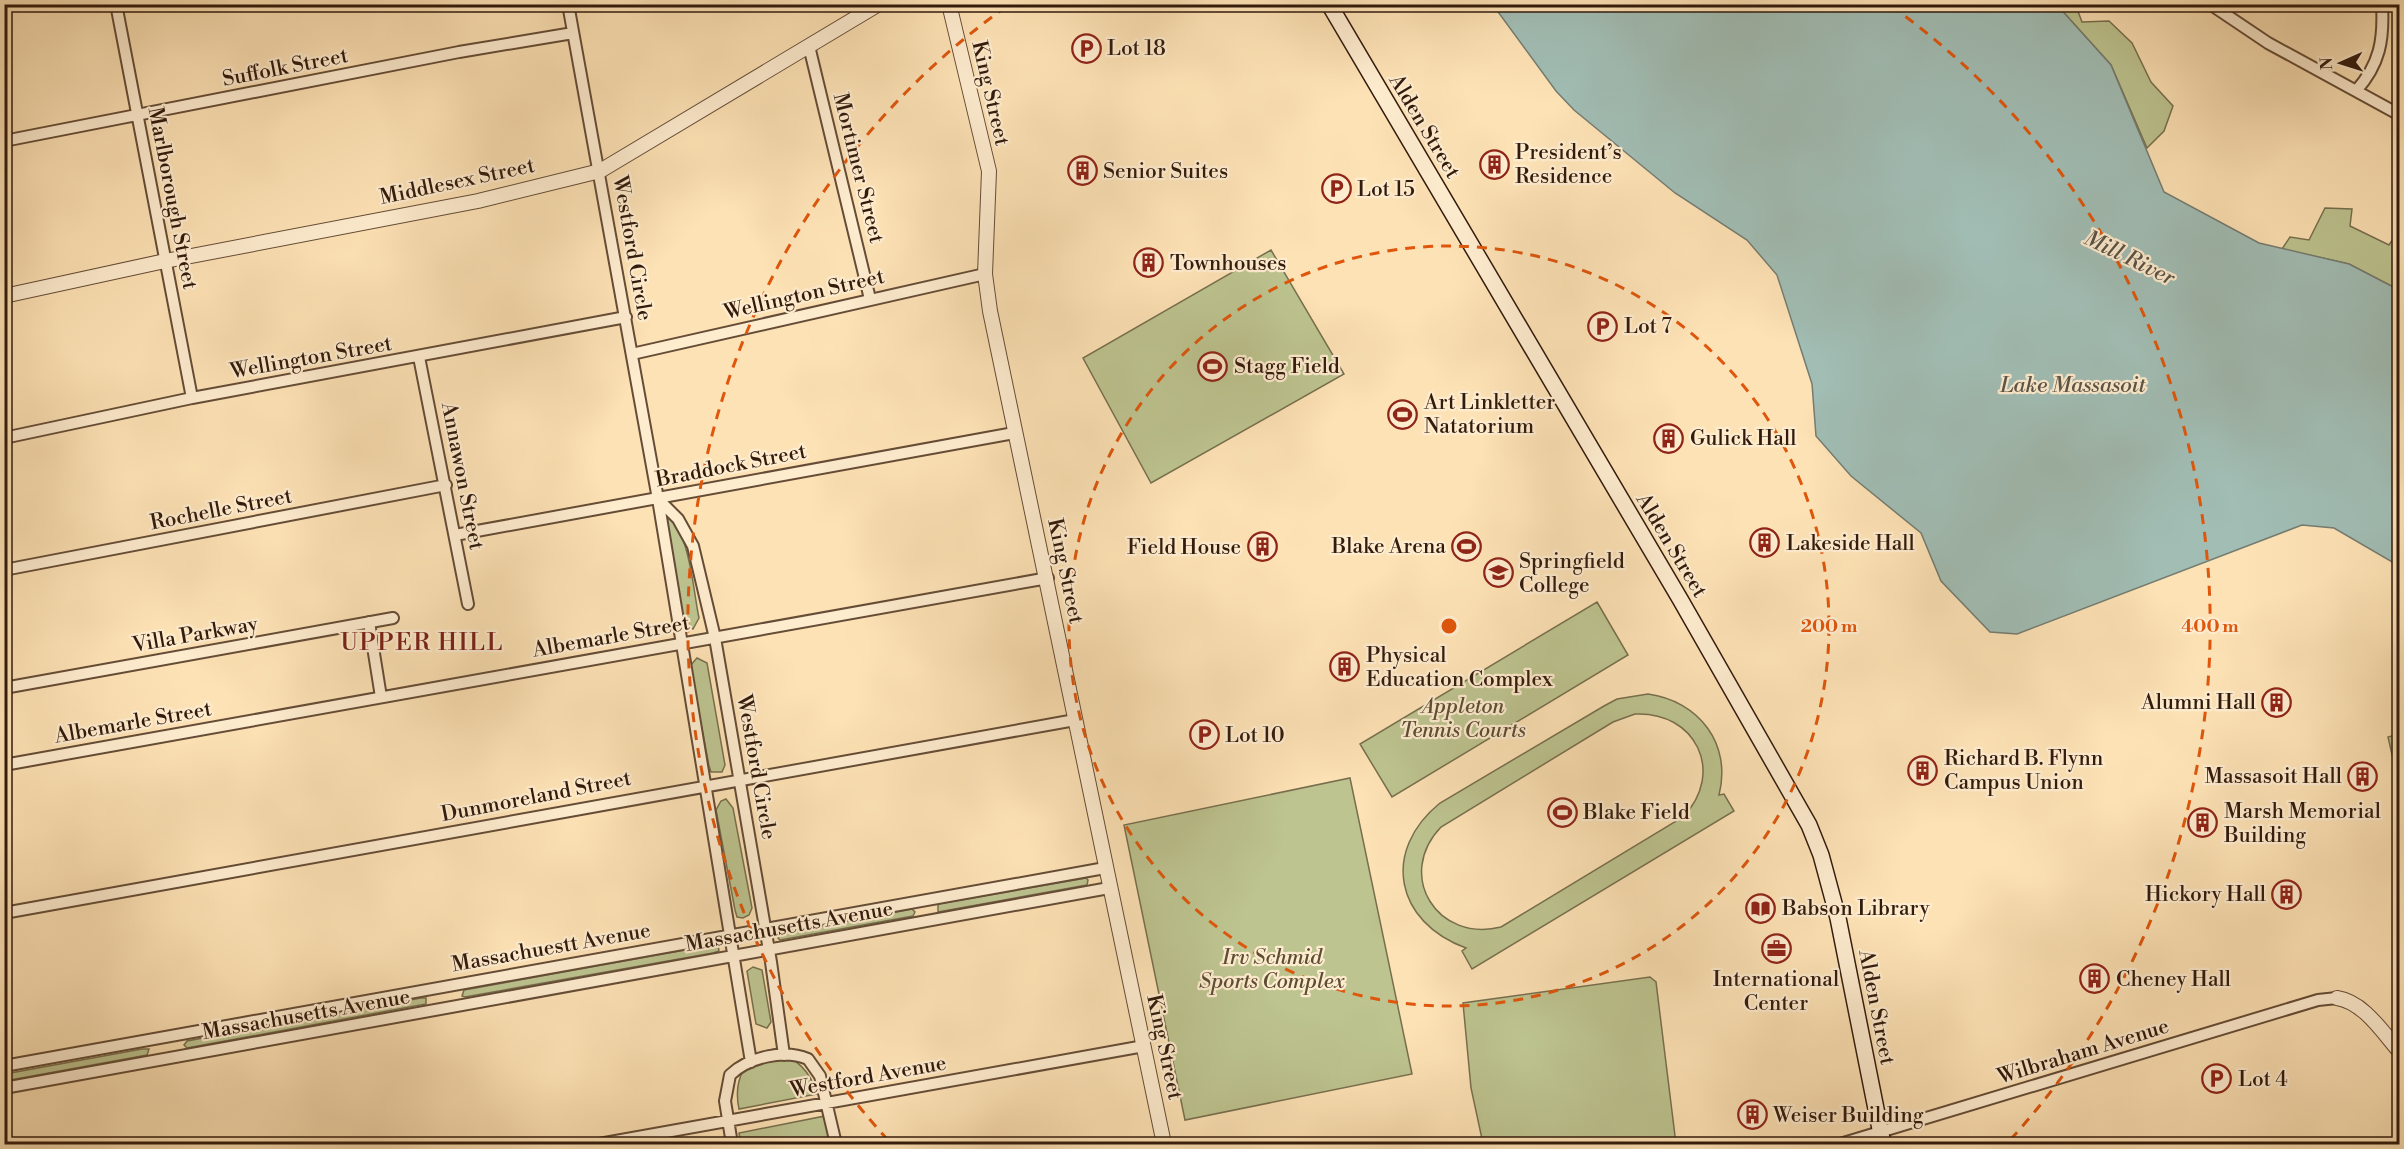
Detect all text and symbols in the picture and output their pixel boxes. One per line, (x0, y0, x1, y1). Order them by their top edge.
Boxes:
parking icon: Lot 18 (1070, 32, 1102, 64)
north arrow (2311, 33, 2371, 93)
place label: Lot 18 (1107, 36, 1166, 62)
street label: King Street (965, 38, 1015, 149)
street label: Suffolk Street (220, 43, 351, 93)
text: N (2317, 57, 2337, 71)
street label: Alden Street (1382, 69, 1466, 184)
street label: Mortimer Street (827, 90, 889, 247)
street label: Marlborough Street (142, 105, 203, 292)
place label: President’s Residence (1515, 140, 1622, 190)
building icon: President’s Residence (1478, 148, 1510, 180)
street label: Middlesex Street (377, 153, 538, 211)
building icon: Senior Suites (1066, 155, 1098, 187)
place label: Senior Suites (1103, 159, 1228, 185)
street label: Westford Circle (606, 173, 658, 323)
parking icon: Lot 15 (1320, 173, 1352, 205)
place label: Lot 15 (1357, 177, 1415, 203)
water label: Mill River (2079, 225, 2180, 292)
building icon: Townhouses (1133, 247, 1165, 279)
place label: Townhouses (1170, 251, 1287, 277)
street label: Wellington Street (720, 264, 888, 326)
parking icon: Lot 7 (1587, 310, 1619, 342)
place label: Lot 7 (1624, 314, 1672, 340)
street label: Wellington Street (227, 331, 395, 385)
sports icon: Stagg Field (1197, 350, 1229, 382)
place label: Stagg Field (1234, 354, 1340, 380)
water label: Lake Massasoit (1999, 372, 2147, 399)
place label: Art Linkletter Natatorium (1423, 390, 1555, 440)
sports icon: Art Linkletter Natatorium (1387, 398, 1419, 430)
street label: Annawon Street (435, 399, 489, 553)
building icon: Gulick Hall (1653, 422, 1685, 454)
place label: Gulick Hall (1690, 426, 1796, 452)
street label: Braddock Street (653, 439, 809, 494)
street label: Rochelle Street (148, 483, 295, 536)
street label: Alden Street (1629, 488, 1713, 603)
street label: King Street (1041, 516, 1089, 627)
building icon: Lakeside Hall (1749, 527, 1781, 559)
sports icon: Blake Arena (1451, 530, 1483, 562)
building icon: Field House (1246, 531, 1278, 563)
place label: Lakeside Hall (1786, 531, 1915, 557)
place label: Blake Arena (1331, 534, 1446, 560)
place label: Field House (1127, 535, 1241, 561)
place label: Springfield College (1519, 549, 1625, 599)
school or university icon: Springfield College (1482, 557, 1514, 589)
street label: Albemarle Street (530, 610, 692, 664)
street label: Villa Parkway (129, 611, 261, 659)
text: 200 m (1801, 615, 1858, 638)
text: 400 m (2181, 615, 2239, 638)
centre of rings (1439, 616, 1459, 636)
district label: UPPER HILL (340, 628, 504, 658)
place label: Physical Education Complex (1366, 643, 1553, 693)
building icon: Physical Education Complex (1329, 651, 1361, 683)
building icon: Alumni Hall (2261, 686, 2293, 718)
place label: Alumni Hall (2140, 690, 2256, 716)
street label: Westford Circle (730, 692, 782, 842)
park label: Appleton Tennis Courts (1400, 694, 1526, 744)
street label: Albemarle Street (52, 696, 214, 750)
parking icon: Lot 10 (1188, 719, 1220, 751)
place label: Lot 10 (1225, 723, 1285, 749)
place label: Richard B. Flynn Campus Union (1944, 746, 2104, 796)
building icon: Richard B. Flynn Campus Union (1907, 754, 1939, 786)
building icon: Massasoit Hall (2347, 760, 2379, 792)
place label: Massasoit Hall (2204, 764, 2342, 790)
street label: Dunmoreland Street (439, 766, 634, 828)
sports icon: Blake Field (1546, 796, 1578, 828)
place label: Marsh Memorial Building (2223, 799, 2381, 849)
place label: Blake Field (1582, 800, 1690, 826)
building icon: Marsh Memorial Building (2187, 807, 2219, 839)
building icon: Hickory Hall (2271, 878, 2303, 910)
place label: Hickory Hall (2145, 882, 2266, 908)
library icon: Babson Library (1745, 892, 1777, 924)
street label: Massachusetts Avenue (683, 896, 895, 958)
place label: Babson Library (1781, 896, 1930, 922)
street label: Massachuestt Avenue (450, 918, 653, 978)
office icon: International Center (1760, 932, 1792, 964)
park label: Irv Schmid Sports Complex (1199, 945, 1345, 995)
street label: Alden Street (1852, 946, 1900, 1068)
building icon: Cheney Hall (2079, 963, 2111, 995)
place label: International Center (1713, 967, 1839, 1017)
place label: Cheney Hall (2116, 967, 2231, 993)
street label: Massachusetts Avenue (200, 984, 412, 1046)
street label: King Street (1140, 992, 1188, 1103)
street label: Wilbraham Avenue (1993, 1013, 2172, 1091)
street label: Westford Avenue (787, 1050, 948, 1104)
parking icon: Lot 4 (2201, 1063, 2233, 1095)
place label: Lot 4 (2238, 1067, 2288, 1093)
building icon: Weiser Building (1736, 1099, 1768, 1131)
place label: Weiser Building (1772, 1103, 1924, 1129)

